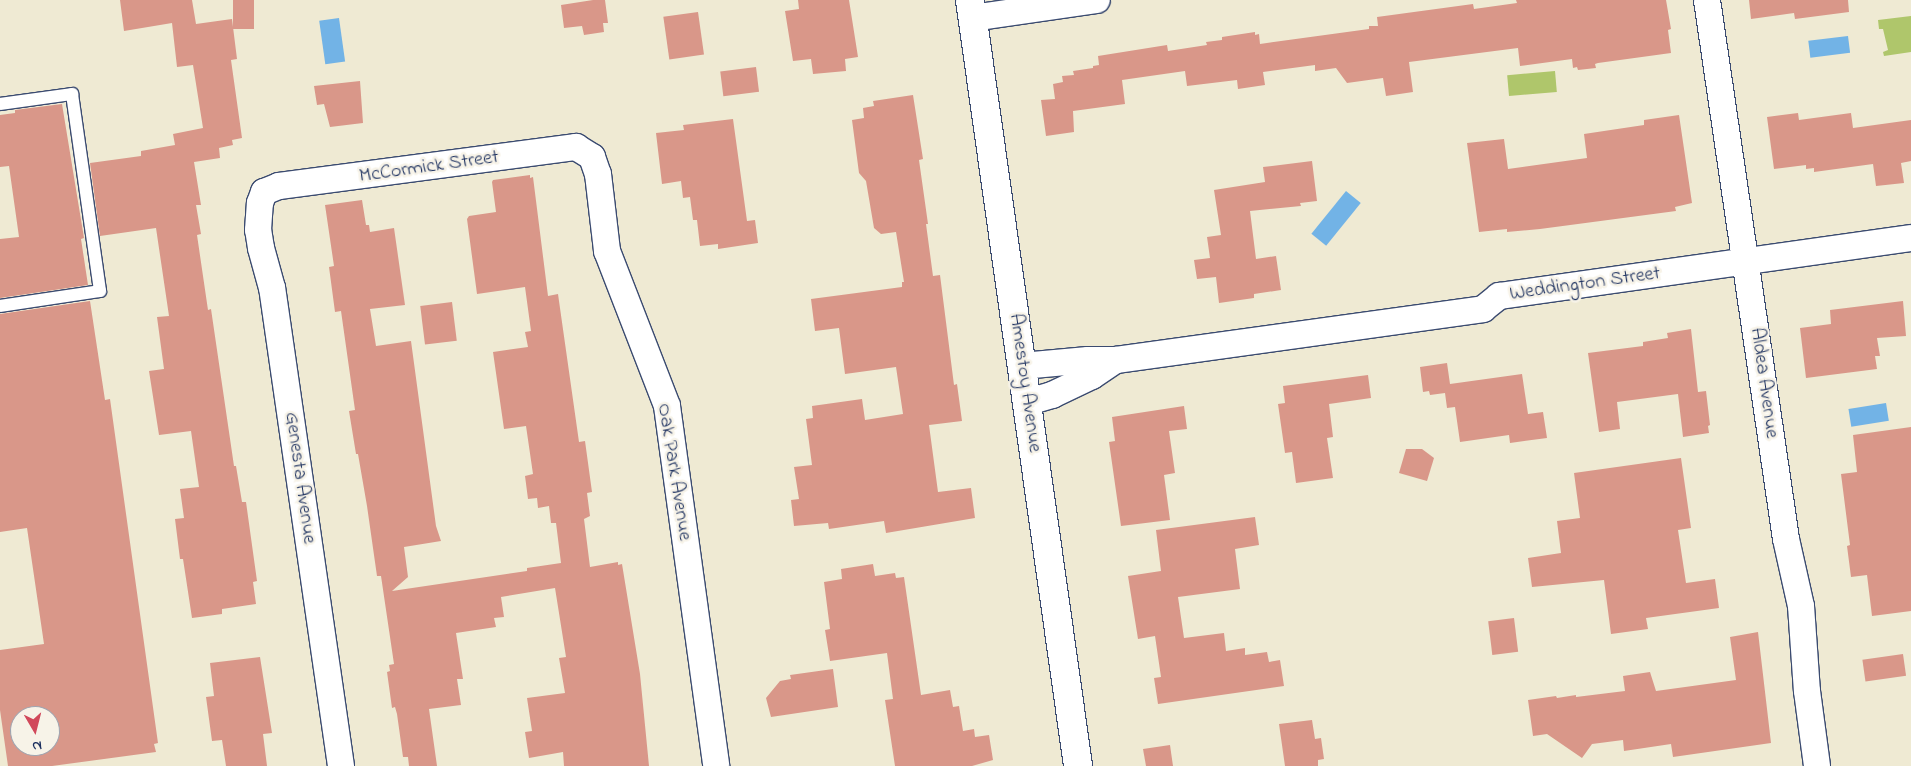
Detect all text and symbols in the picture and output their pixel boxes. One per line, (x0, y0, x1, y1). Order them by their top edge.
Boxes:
street label: McCormick Street (358, 145, 500, 189)
street label: Weddington Street (1508, 262, 1662, 306)
street label: Amestoy Avenue (1003, 312, 1047, 454)
street label: Aldea Avenue (1744, 326, 1784, 440)
street label: Oak Park Avenue (651, 402, 697, 542)
street label: Genesta Avenue (279, 411, 321, 545)
north arrow (10, 706, 60, 756)
text: N (31, 734, 43, 756)

